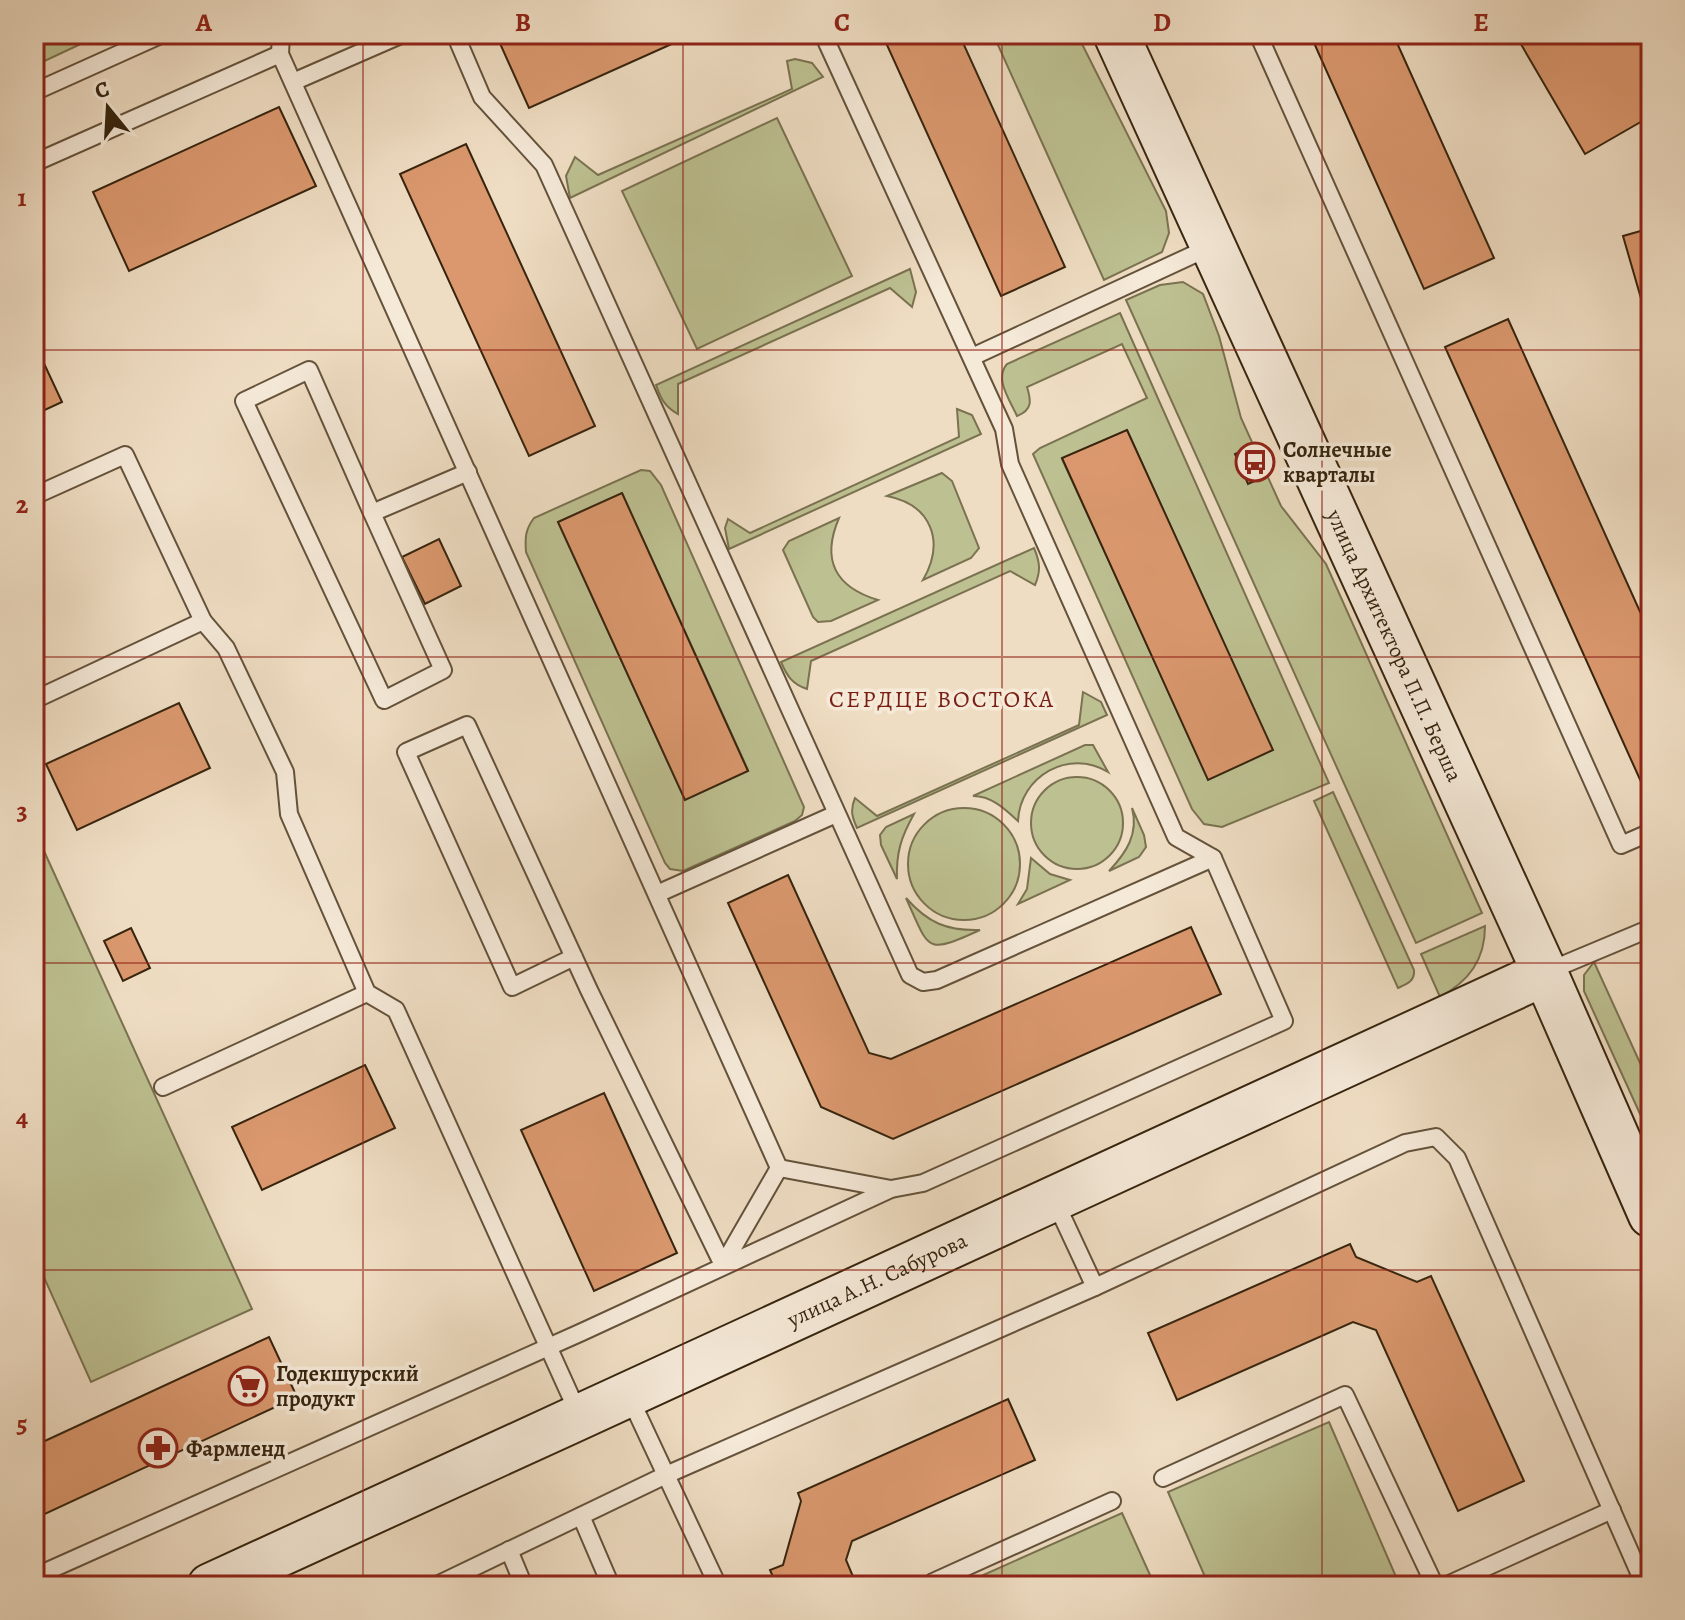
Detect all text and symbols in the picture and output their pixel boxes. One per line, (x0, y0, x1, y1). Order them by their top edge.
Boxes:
text: A (195, 5, 213, 40)
text: B (515, 5, 531, 40)
text: C (834, 5, 850, 40)
text: D (1153, 5, 1171, 40)
text: E (1473, 5, 1489, 40)
north arrow (68, 68, 148, 148)
text: С (91, 74, 113, 106)
text: 1 (17, 180, 27, 215)
place label: Солнечные кварталы (1283, 435, 1392, 490)
bus stop icon: Солнечные кварталы (1234, 441, 1276, 483)
text: 2 (16, 487, 29, 522)
street label: улица Архитектора П.П. Берша (1319, 504, 1470, 787)
district label: СЕРДЦЕ ВОСТОКА (829, 683, 1055, 715)
text: 3 (16, 793, 28, 828)
text: 4 (16, 1100, 28, 1135)
street label: улица А.Н. Сабурова (781, 1225, 973, 1335)
place label: Годекшурский продукт (276, 1359, 419, 1414)
supermarket icon: Годекшурский продукт (227, 1365, 269, 1407)
text: 5 (16, 1406, 28, 1441)
pharmacy icon: Фармленд (137, 1427, 179, 1469)
place label: Фармленд (186, 1434, 285, 1464)

